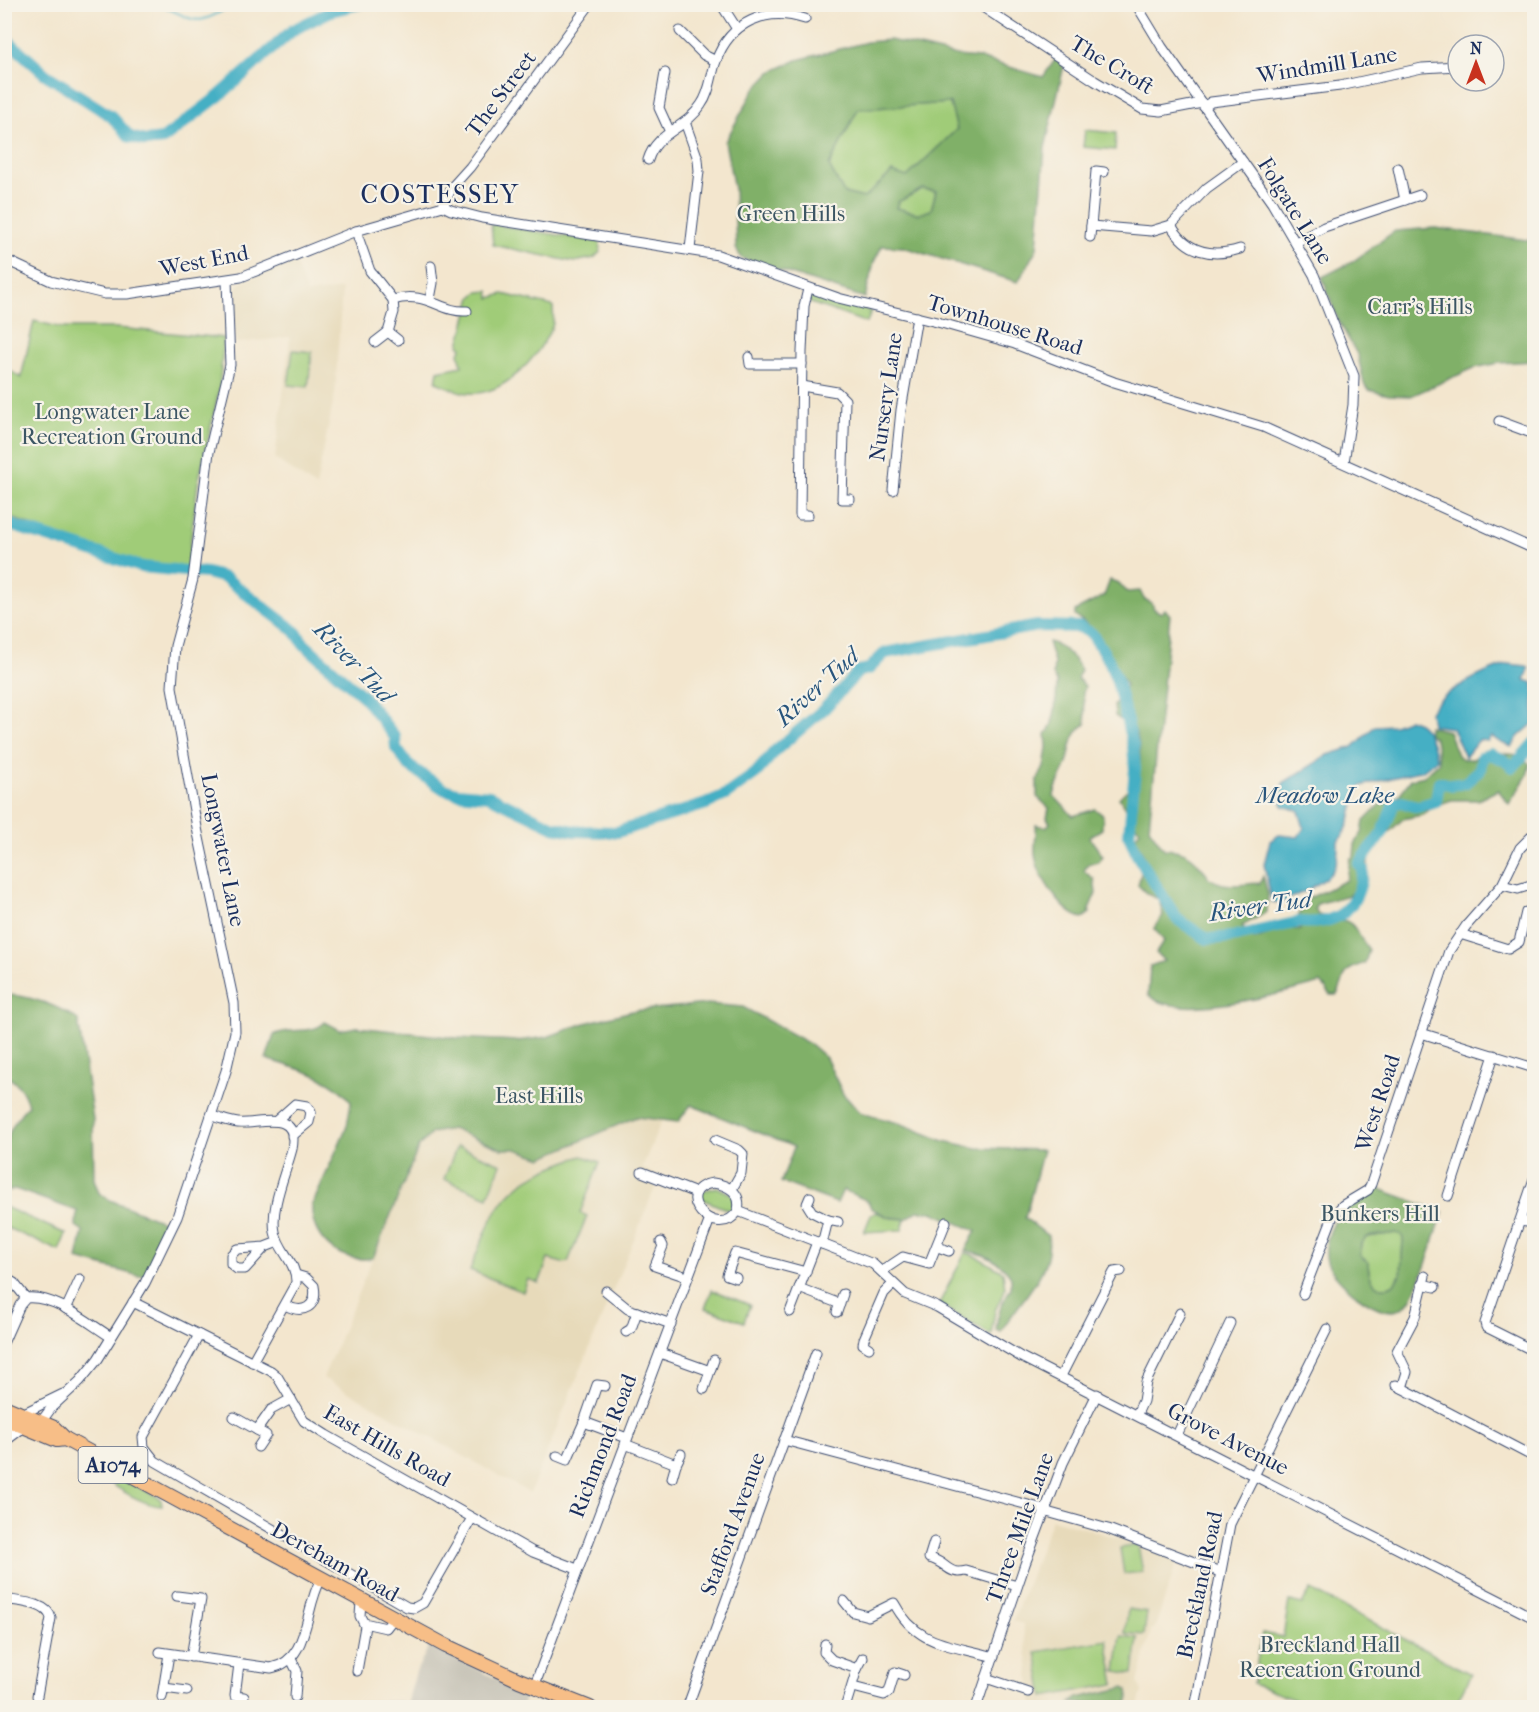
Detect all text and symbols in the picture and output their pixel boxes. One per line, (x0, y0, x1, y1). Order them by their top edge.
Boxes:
street label: The Croft (1065, 30, 1159, 100)
north arrow (1446, 33, 1506, 93)
text: N (1470, 39, 1483, 58)
street label: Windmill Lane (1254, 41, 1399, 89)
street label: The Street (460, 46, 542, 142)
street label: Folgate Lane (1252, 153, 1338, 269)
district label: COSTESSEY (361, 179, 519, 210)
park label: Green Hills (737, 201, 845, 227)
street label: West End (156, 239, 252, 283)
street label: Townhouse Road (924, 289, 1087, 361)
park label: Carr's Hills (1367, 294, 1473, 320)
street label: Nursery Lane (864, 331, 908, 463)
park label: Longwater Lane Recreation Ground (21, 399, 204, 450)
water label: River Tud (307, 614, 402, 711)
water label: River Tud (768, 640, 867, 733)
street label: Longwater Lane (195, 771, 251, 929)
water label: Meadow Lake (1254, 781, 1395, 809)
water label: River Tud (1205, 885, 1316, 927)
street label: West Road (1350, 1050, 1406, 1156)
park label: East Hills (495, 1083, 583, 1109)
park label: Bunkers Hill (1320, 1201, 1440, 1227)
street label: Richmond Road (564, 1370, 643, 1522)
street label: Grove Avenue (1163, 1397, 1293, 1481)
street label: East Hills Road (319, 1399, 456, 1493)
road number: A1074 (78, 1447, 148, 1483)
street label: Stafford Avenue (695, 1449, 771, 1599)
street label: Three Mile Lane (981, 1449, 1059, 1607)
street label: Breckland Road (1172, 1508, 1229, 1661)
street label: Dereham Road (267, 1516, 404, 1608)
park label: Breckland Hall Recreation Ground (1239, 1632, 1422, 1683)

